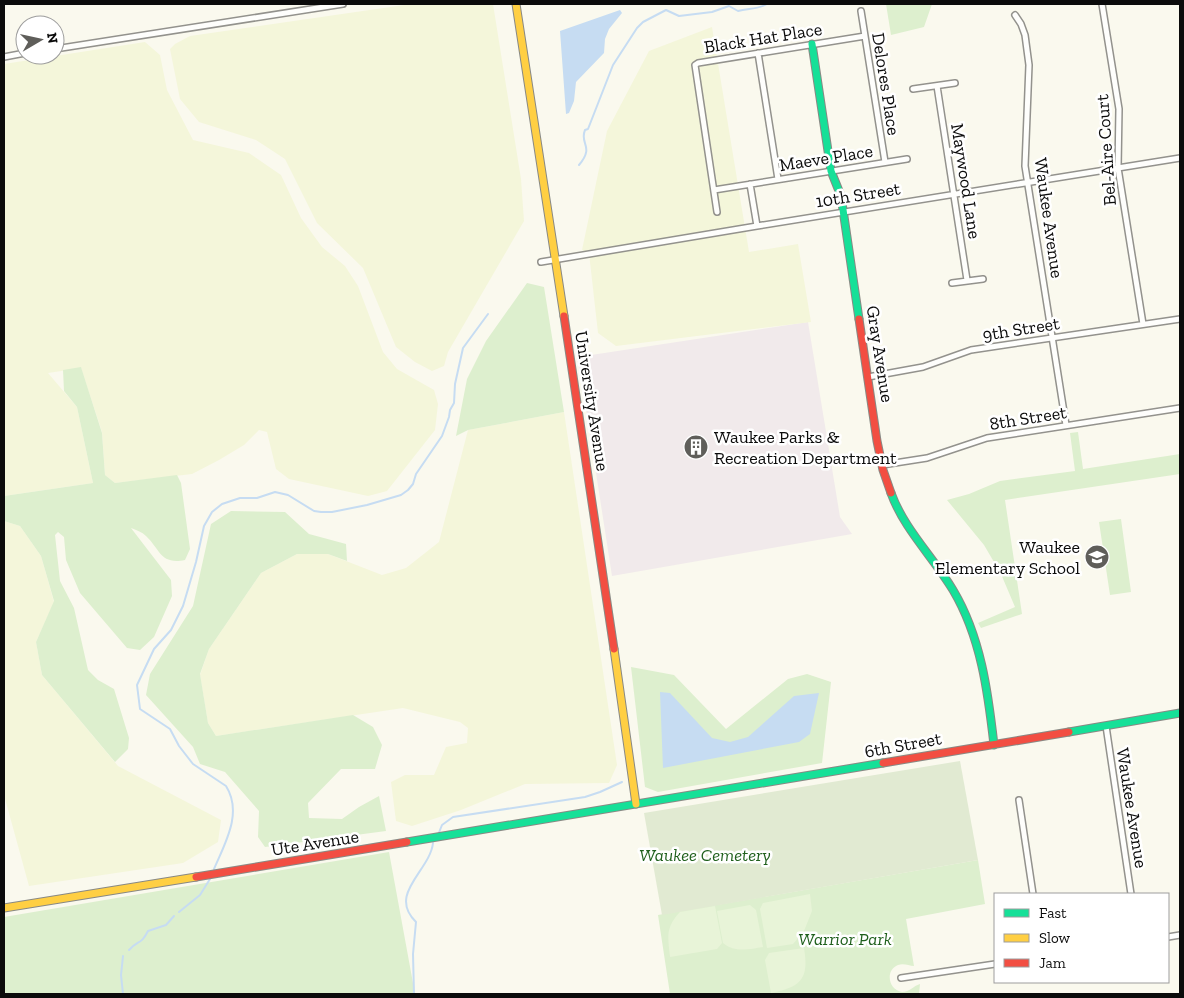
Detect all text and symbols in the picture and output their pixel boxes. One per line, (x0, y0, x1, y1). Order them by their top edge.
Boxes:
north arrow (15, 15, 65, 65)
street label: Black Hat Place (702, 18, 824, 58)
text: N (43, 31, 62, 45)
street label: Delores Place (867, 31, 905, 137)
street label: Bel-Aire Court (1091, 93, 1121, 206)
street label: Maywood Lane (946, 122, 986, 240)
street label: Maeve Place (778, 140, 874, 176)
street label: Waukee Avenue (1030, 156, 1068, 280)
street label: 10th Street (814, 177, 902, 213)
street label: Gray Avenue (861, 304, 899, 404)
street label: 9th Street (981, 312, 1061, 346)
street label: University Avenue (570, 329, 614, 473)
street label: 8th Street (988, 401, 1068, 435)
place label: Waukee Parks & Recreation Department (714, 426, 897, 469)
building icon: Waukee Parks & Recreation Department (683, 434, 709, 460)
place label: Waukee Elementary School (935, 536, 1080, 579)
school or university icon: Waukee Elementary School (1084, 544, 1110, 570)
street label: 6th Street (863, 727, 943, 763)
street label: Waukee Avenue (1112, 746, 1152, 870)
street label: Ute Avenue (270, 825, 360, 861)
park label: Waukee Cemetery (639, 844, 771, 866)
legend (994, 893, 1169, 983)
text: Fast (1039, 904, 1067, 922)
park label: Warrior Park (798, 928, 892, 950)
text: Slow (1039, 929, 1071, 947)
text: Jam (1039, 954, 1066, 972)

